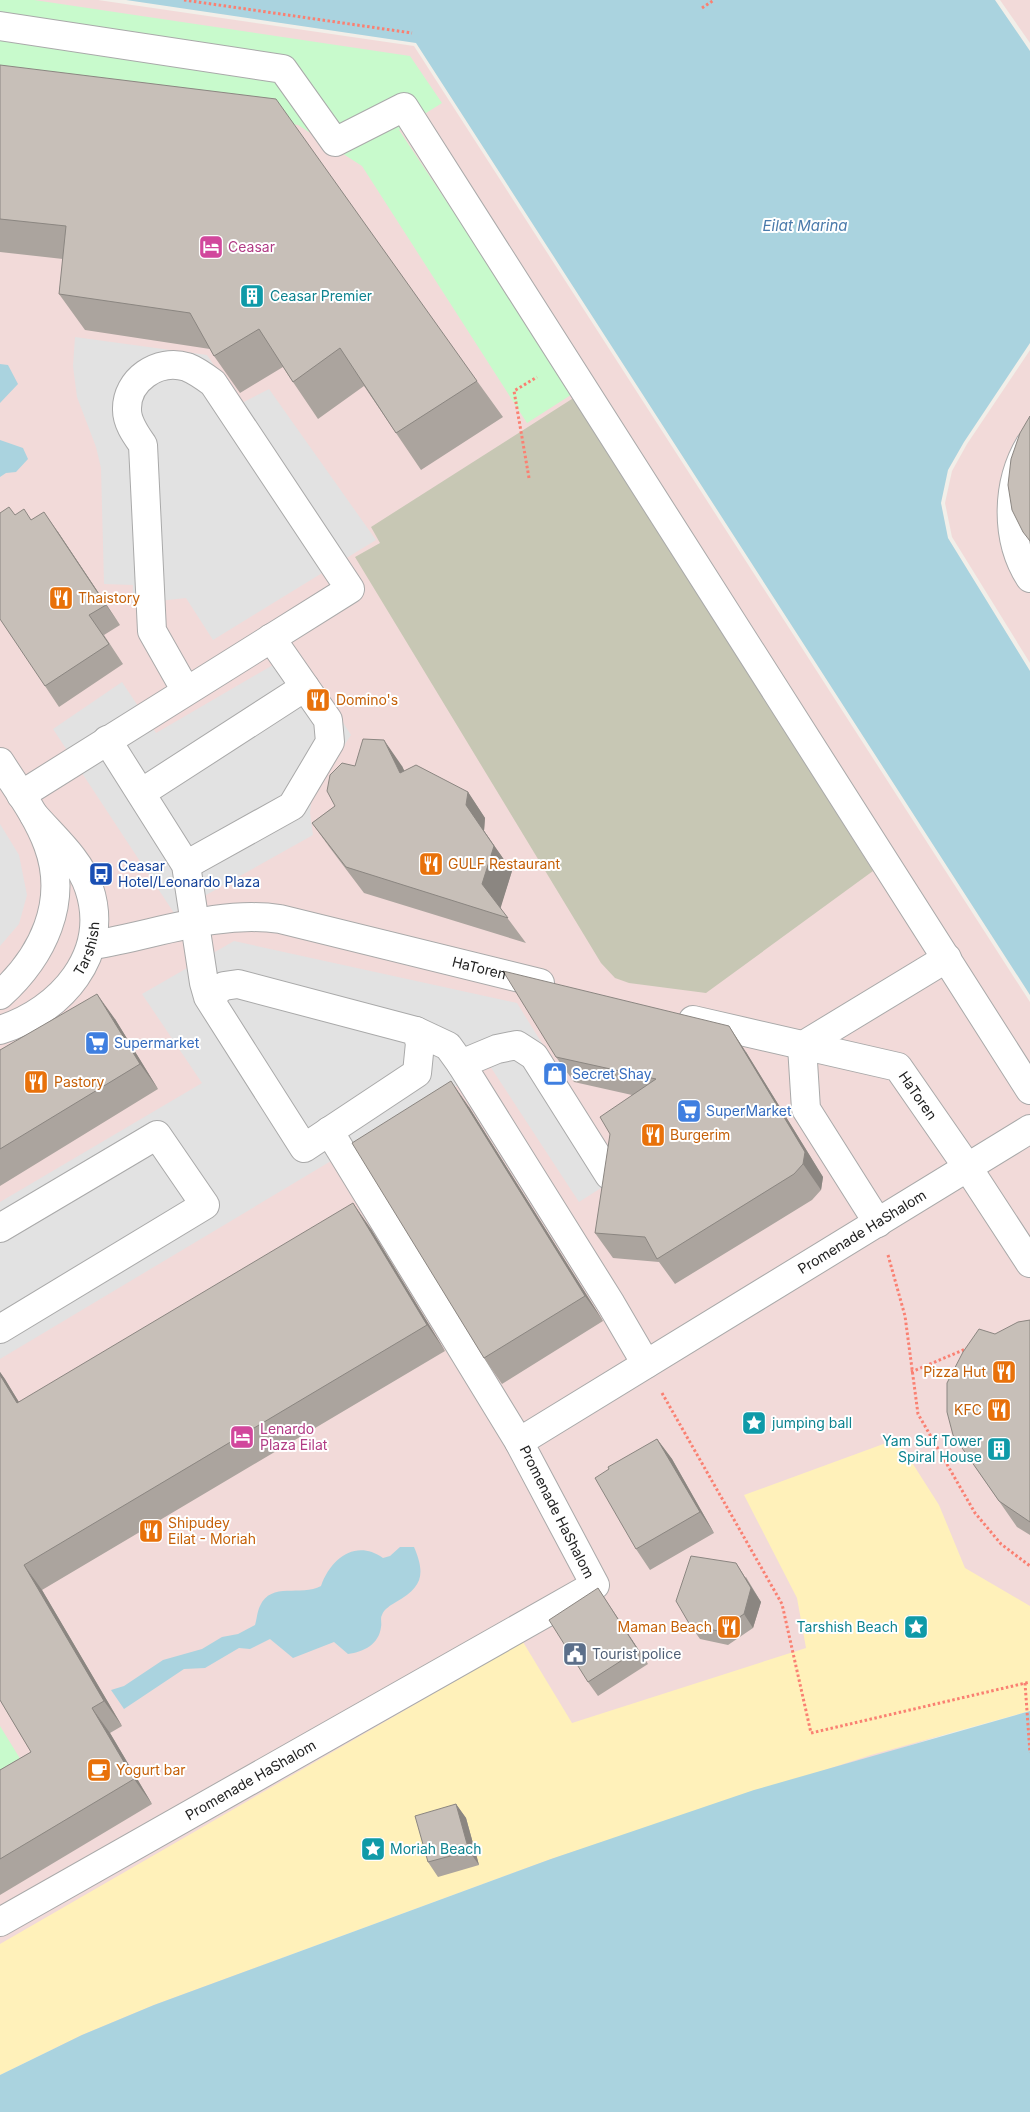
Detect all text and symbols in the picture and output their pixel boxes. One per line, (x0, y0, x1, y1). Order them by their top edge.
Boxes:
water label: Eilat Marina (762, 216, 848, 235)
hotel icon: Ceasar (198, 234, 224, 260)
place label: Ceasar (228, 238, 275, 255)
building icon: Ceasar Premier (239, 283, 265, 309)
place label: Ceasar Premier (270, 287, 372, 304)
restaurant icon: Thaistory (48, 585, 74, 611)
place label: Thaistory (78, 589, 140, 606)
restaurant icon: Domino's (305, 687, 331, 713)
place label: Domino's (336, 691, 398, 708)
restaurant icon: GULF Restaurant (418, 851, 444, 877)
place label: GULF Restaurant (448, 855, 561, 872)
place label: Ceasar Hotel/Leonardo Plaza (118, 857, 260, 890)
bus stop icon: Ceasar Hotel/Leonardo Plaza (88, 861, 114, 887)
street label: Tarshish (70, 921, 102, 978)
street label: HaToren (451, 953, 508, 982)
supermarket icon: Supermarket (84, 1030, 110, 1056)
place label: Supermarket (114, 1034, 200, 1051)
shop icon: Secret Shay (542, 1061, 568, 1087)
place label: Secret Shay (572, 1065, 652, 1082)
street label: HaToren (895, 1068, 941, 1123)
restaurant icon: Pastory (23, 1069, 49, 1095)
place label: Pastory (54, 1073, 105, 1090)
supermarket icon: SuperMarket (676, 1098, 702, 1124)
place label: SuperMarket (706, 1102, 792, 1119)
restaurant icon: Burgerim (640, 1122, 666, 1148)
place label: Burgerim (670, 1126, 730, 1143)
street label: Promenade HaShalom (795, 1186, 929, 1277)
restaurant icon: Pizza Hut (991, 1359, 1017, 1385)
place label: Pizza Hut (923, 1363, 986, 1380)
restaurant icon: KFC (986, 1397, 1012, 1423)
place label: KFC (954, 1401, 982, 1418)
place icon: jumping ball (741, 1410, 767, 1436)
place label: jumping ball (771, 1414, 852, 1431)
place label: Lenardo Plaza Eilat (260, 1420, 328, 1453)
hotel icon: Lenardo Plaza Eilat (229, 1424, 255, 1450)
place label: Yam Suf Tower Spiral House (882, 1432, 982, 1465)
building icon: Yam Suf Tower Spiral House (986, 1436, 1012, 1462)
street label: Promenade HaShalom (516, 1442, 598, 1581)
place label: Shipudey Eilat - Moriah (168, 1514, 256, 1547)
restaurant icon: Shipudey Eilat - Moriah (138, 1518, 164, 1544)
restaurant icon: Maman Beach (716, 1614, 742, 1640)
place icon: Tarshish Beach (903, 1614, 929, 1640)
place label: Maman Beach (618, 1618, 712, 1635)
place label: Tarshish Beach (797, 1618, 898, 1635)
public building icon: Tourist police (562, 1641, 588, 1667)
place label: Tourist police (592, 1645, 681, 1662)
street label: Promenade HaShalom (182, 1736, 319, 1823)
cafe icon: Yogurt bar (86, 1757, 112, 1783)
place label: Yogurt bar (116, 1761, 186, 1778)
place icon: Moriah Beach (360, 1836, 386, 1862)
place label: Moriah Beach (390, 1840, 482, 1857)

